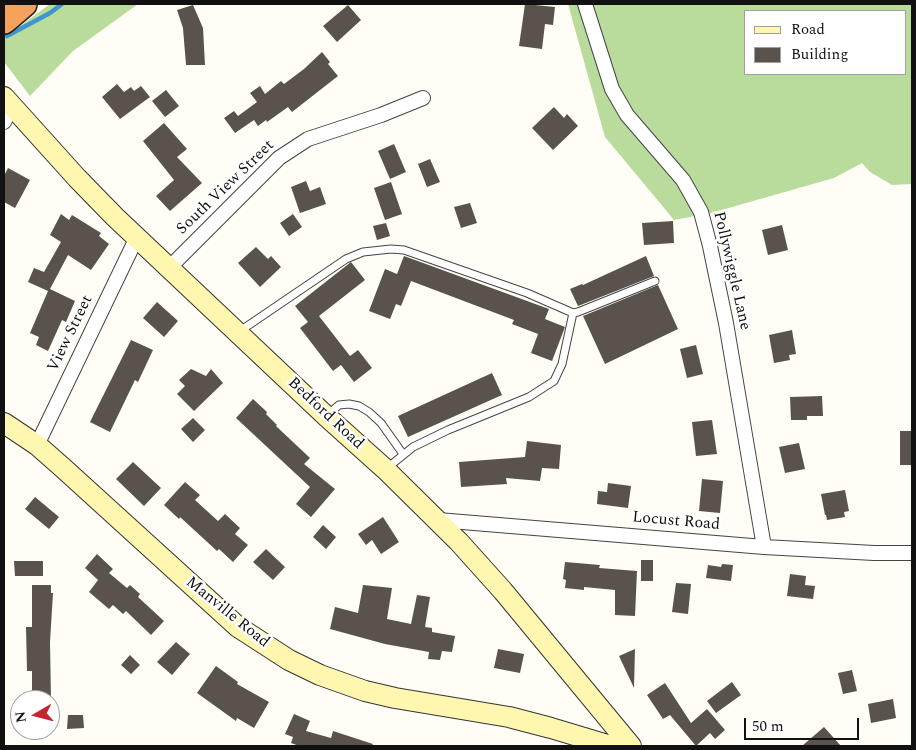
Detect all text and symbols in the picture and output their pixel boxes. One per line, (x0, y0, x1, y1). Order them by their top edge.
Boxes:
legend (744, 10, 906, 75)
text: Road (791, 18, 825, 41)
text: Building (791, 43, 848, 66)
street label: South View Street (173, 137, 279, 239)
street label: Pollywiggle Lane (708, 210, 754, 332)
street label: View Street (44, 293, 98, 375)
street label: Bedford Road (283, 374, 367, 454)
street label: Locust Road (631, 509, 721, 535)
street label: Manville Road (181, 573, 273, 653)
north arrow (10, 690, 60, 740)
scale bar (746, 708, 861, 740)
text: N (9, 710, 32, 724)
text: 50 m (752, 715, 784, 738)

